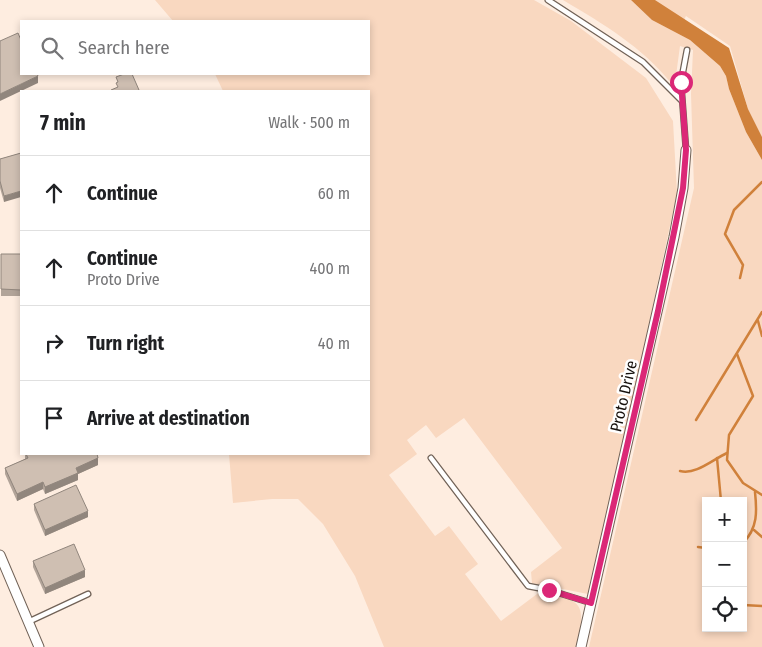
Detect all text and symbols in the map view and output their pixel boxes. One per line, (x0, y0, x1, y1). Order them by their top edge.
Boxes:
search box (20, 20, 370, 75)
icon: search (38, 34, 66, 62)
text: Search here (78, 36, 170, 59)
route start (670, 71, 693, 94)
text: 7 min (40, 110, 86, 136)
text: Walk · 500 m (268, 113, 350, 132)
icon: ahead (40, 179, 68, 207)
text: Continue (87, 182, 158, 205)
text: 60 m (318, 184, 350, 203)
text: Continue (87, 247, 158, 270)
icon: ahead (40, 254, 68, 282)
text: 400 m (310, 259, 350, 278)
text: Proto Drive (87, 270, 160, 289)
icon: right (40, 329, 68, 357)
text: Turn right (87, 332, 164, 355)
text: 40 m (318, 334, 350, 353)
street label: Proto Drive (606, 358, 641, 434)
icon: arrive (40, 404, 68, 432)
text: Arrive at destination (87, 407, 250, 430)
map controls (702, 497, 747, 632)
button: + (702, 497, 747, 542)
button: − (702, 542, 747, 587)
route end (538, 579, 561, 602)
button: locate (702, 587, 747, 632)

